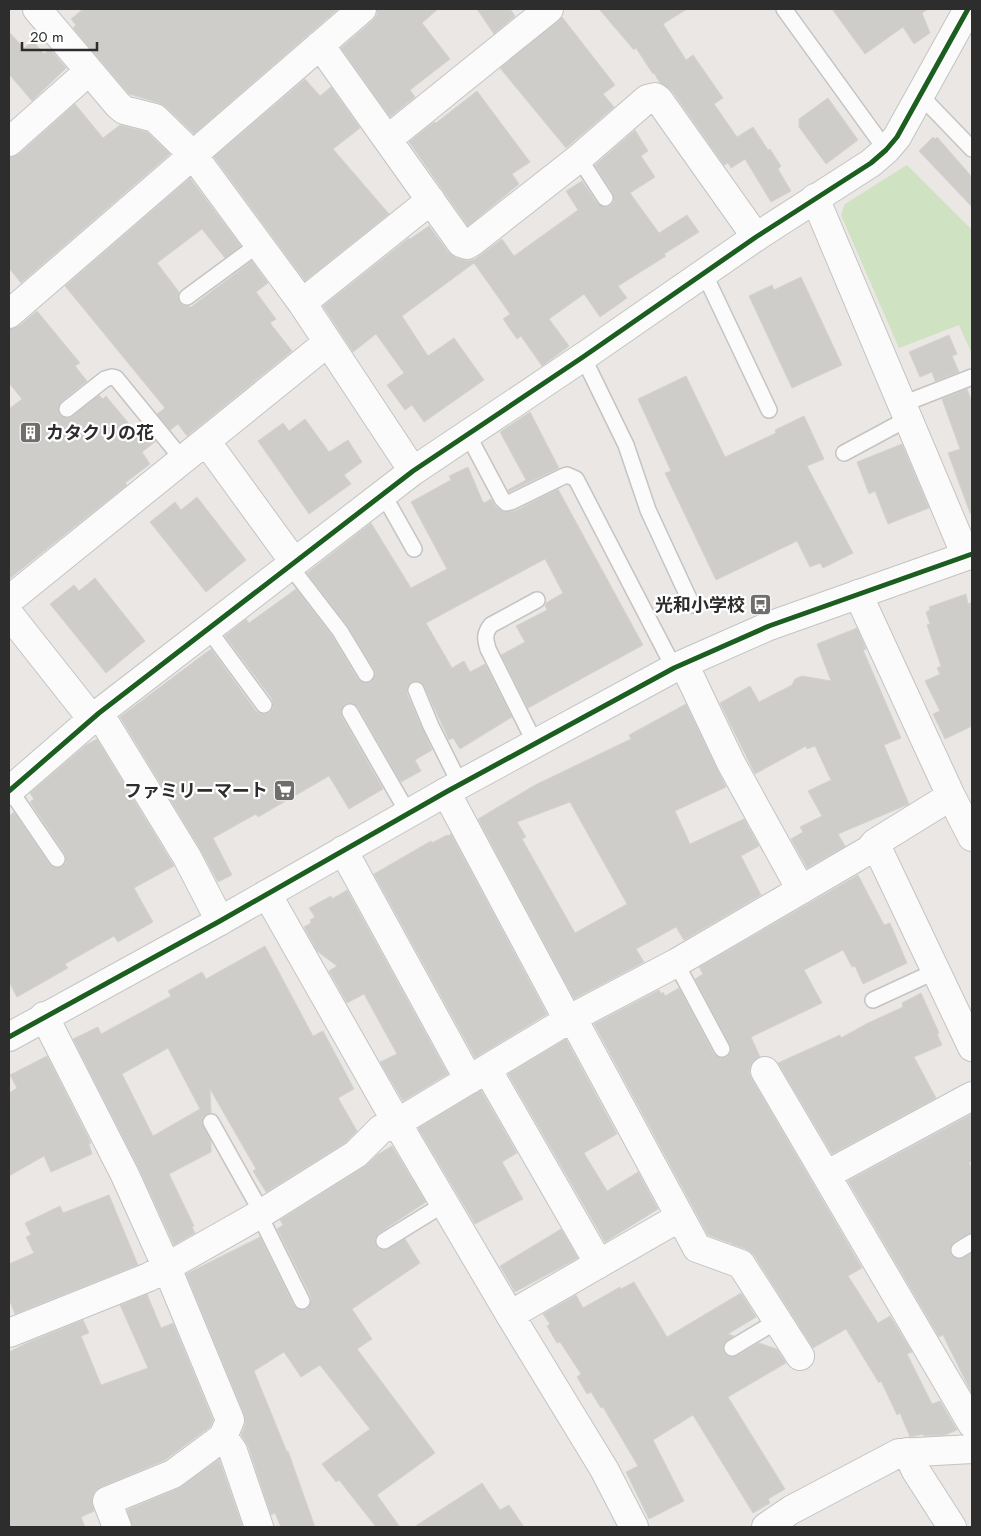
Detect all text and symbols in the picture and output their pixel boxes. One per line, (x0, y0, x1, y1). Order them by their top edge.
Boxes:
scale bar (22, 20, 98, 52)
text: 20 m (30, 26, 64, 48)
place label: カタクリの花 (46, 420, 154, 446)
building icon: カタクリの花 (18, 421, 42, 445)
place label: 光和小学校 (655, 592, 745, 618)
bus stop icon: 光和小学校 (749, 593, 773, 617)
place label: ファミリーマート (124, 778, 268, 804)
supermarket icon: ファミリーマート (272, 779, 296, 803)

